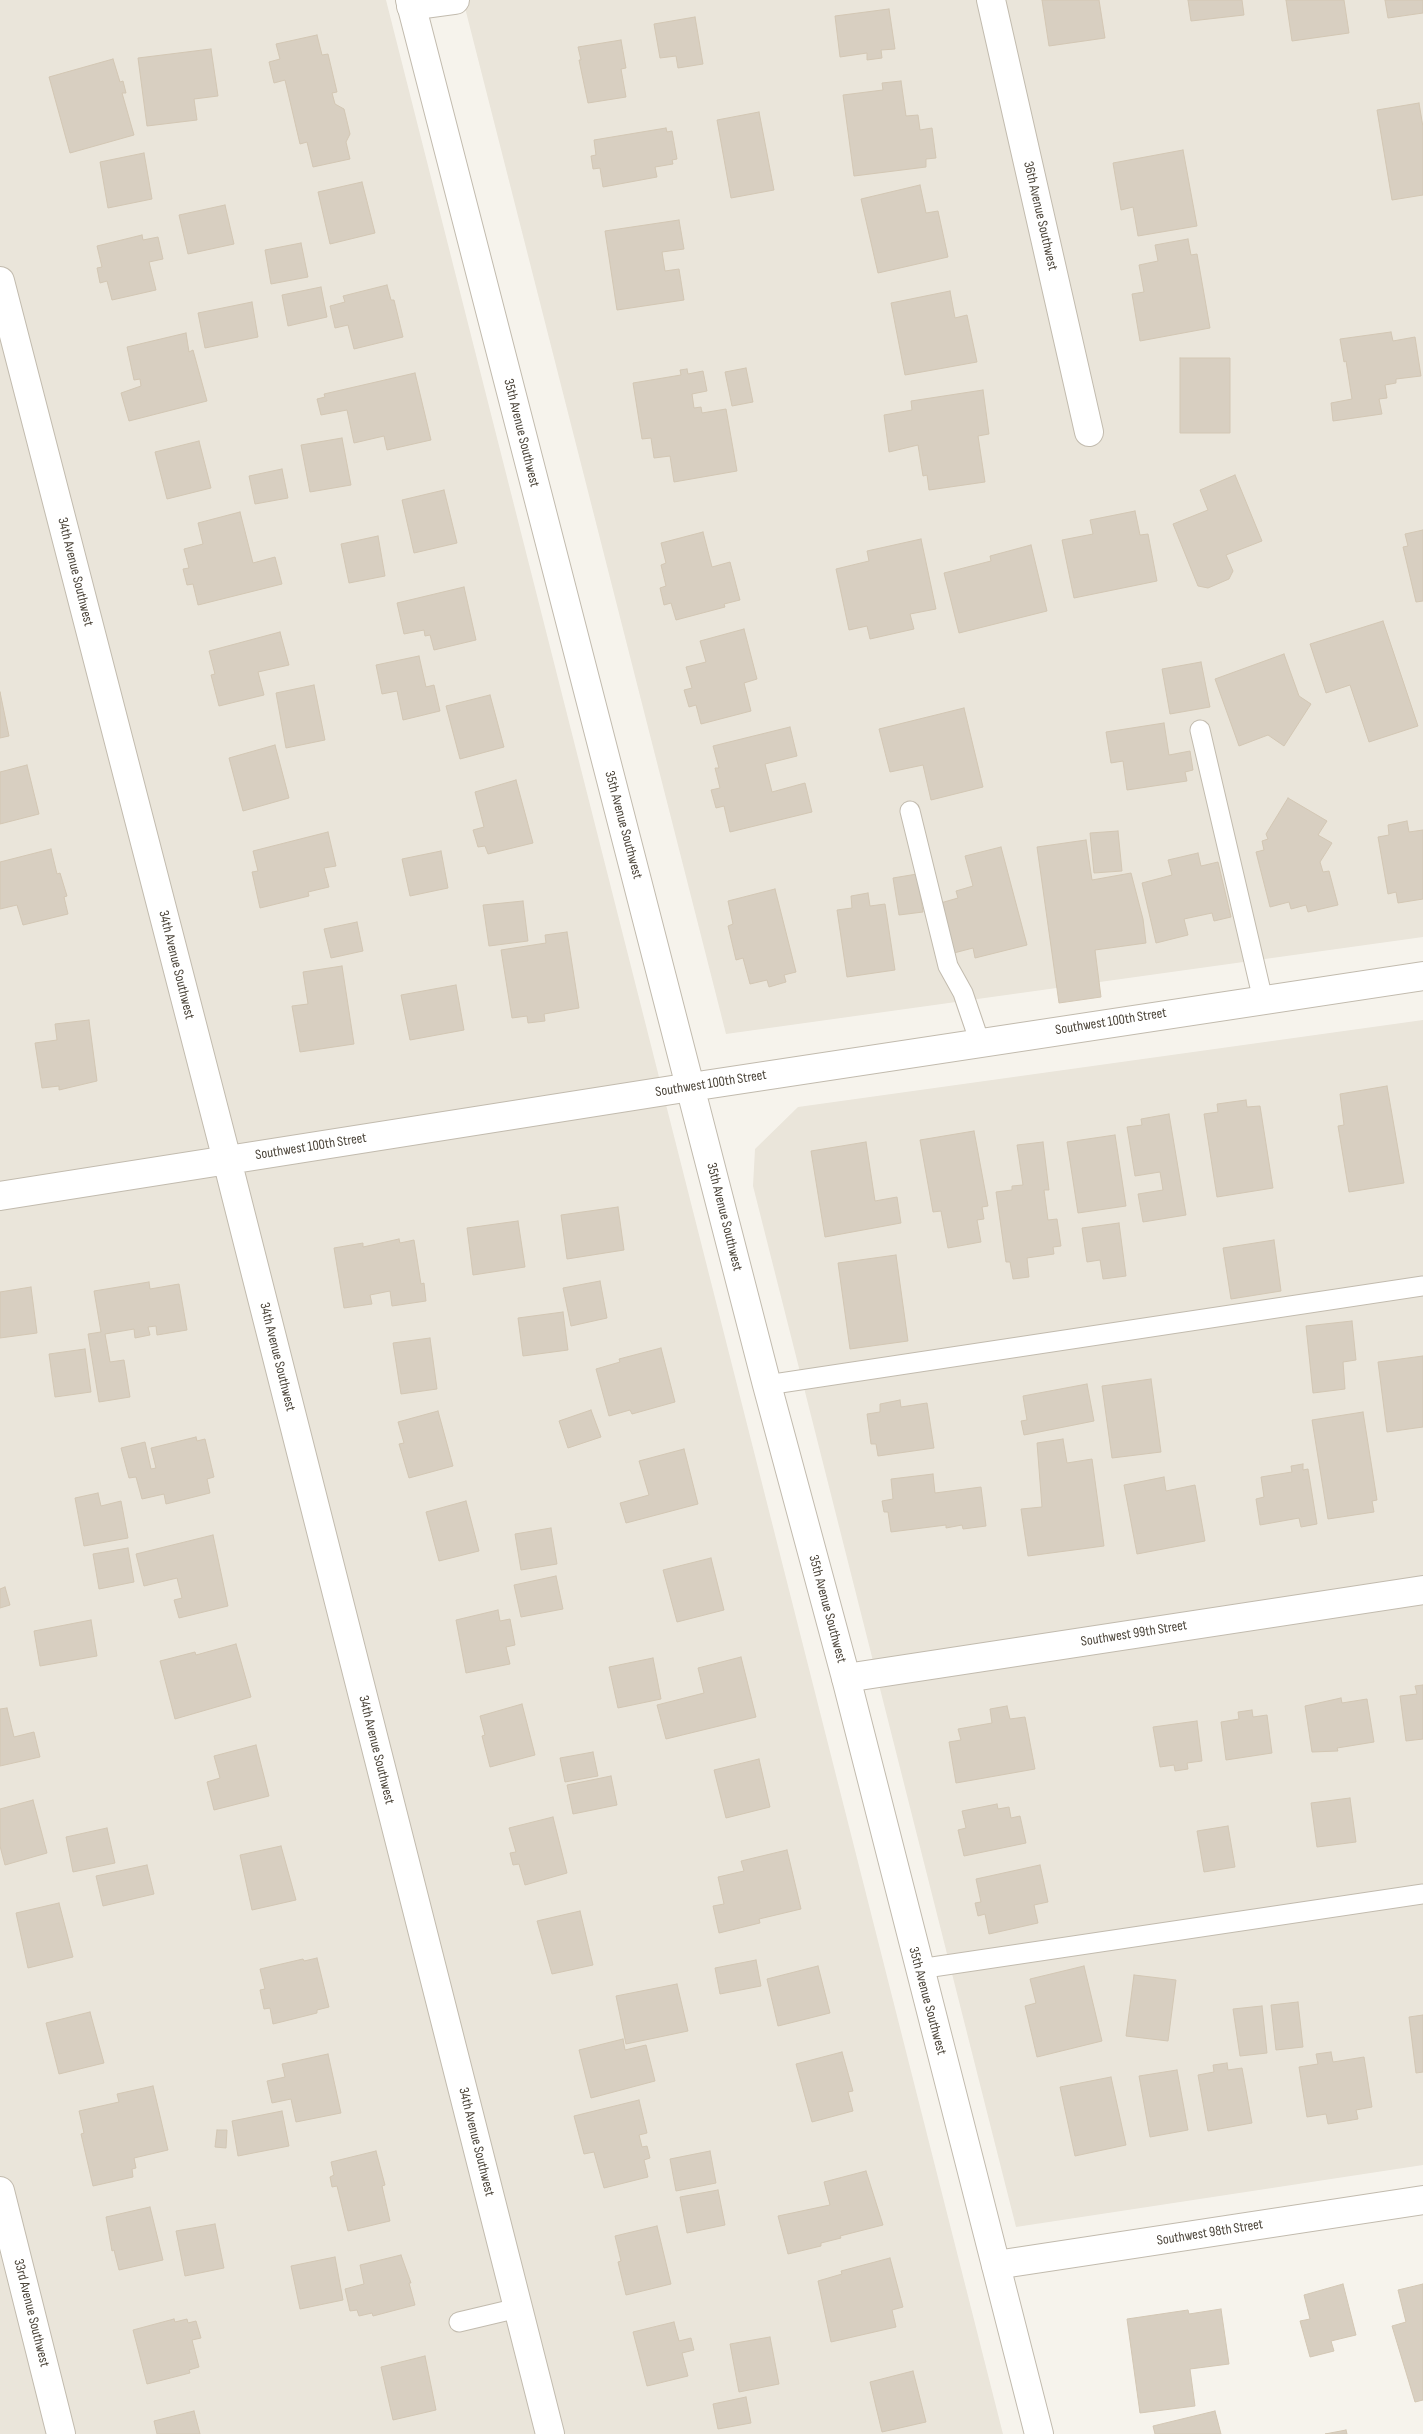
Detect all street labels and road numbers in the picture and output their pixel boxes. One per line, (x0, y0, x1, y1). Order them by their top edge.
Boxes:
street label: 36th Avenue Southwest (1019, 160, 1061, 272)
street label: 35th Avenue Southwest (499, 377, 543, 489)
street label: 34th Avenue Southwest (53, 516, 97, 628)
street label: 35th Avenue Southwest (601, 769, 645, 881)
street label: 34th Avenue Southwest (154, 909, 198, 1021)
street label: Southwest 100th Street (1054, 1005, 1168, 1039)
street label: Southwest 100th Street (654, 1067, 768, 1101)
street label: Southwest 100th Street (254, 1130, 368, 1164)
street label: 35th Avenue Southwest (702, 1161, 746, 1273)
street label: 34th Avenue Southwest (255, 1301, 299, 1413)
street label: 35th Avenue Southwest (805, 1553, 849, 1665)
street label: Southwest 99th Street (1080, 1617, 1188, 1651)
street label: 34th Avenue Southwest (354, 1694, 398, 1806)
street label: 35th Avenue Southwest (905, 1945, 949, 2057)
street label: 34th Avenue Southwest (454, 2086, 498, 2198)
street label: Southwest 98th Street (1156, 2216, 1264, 2250)
street label: 33rd Avenue Southwest (9, 2257, 53, 2369)

